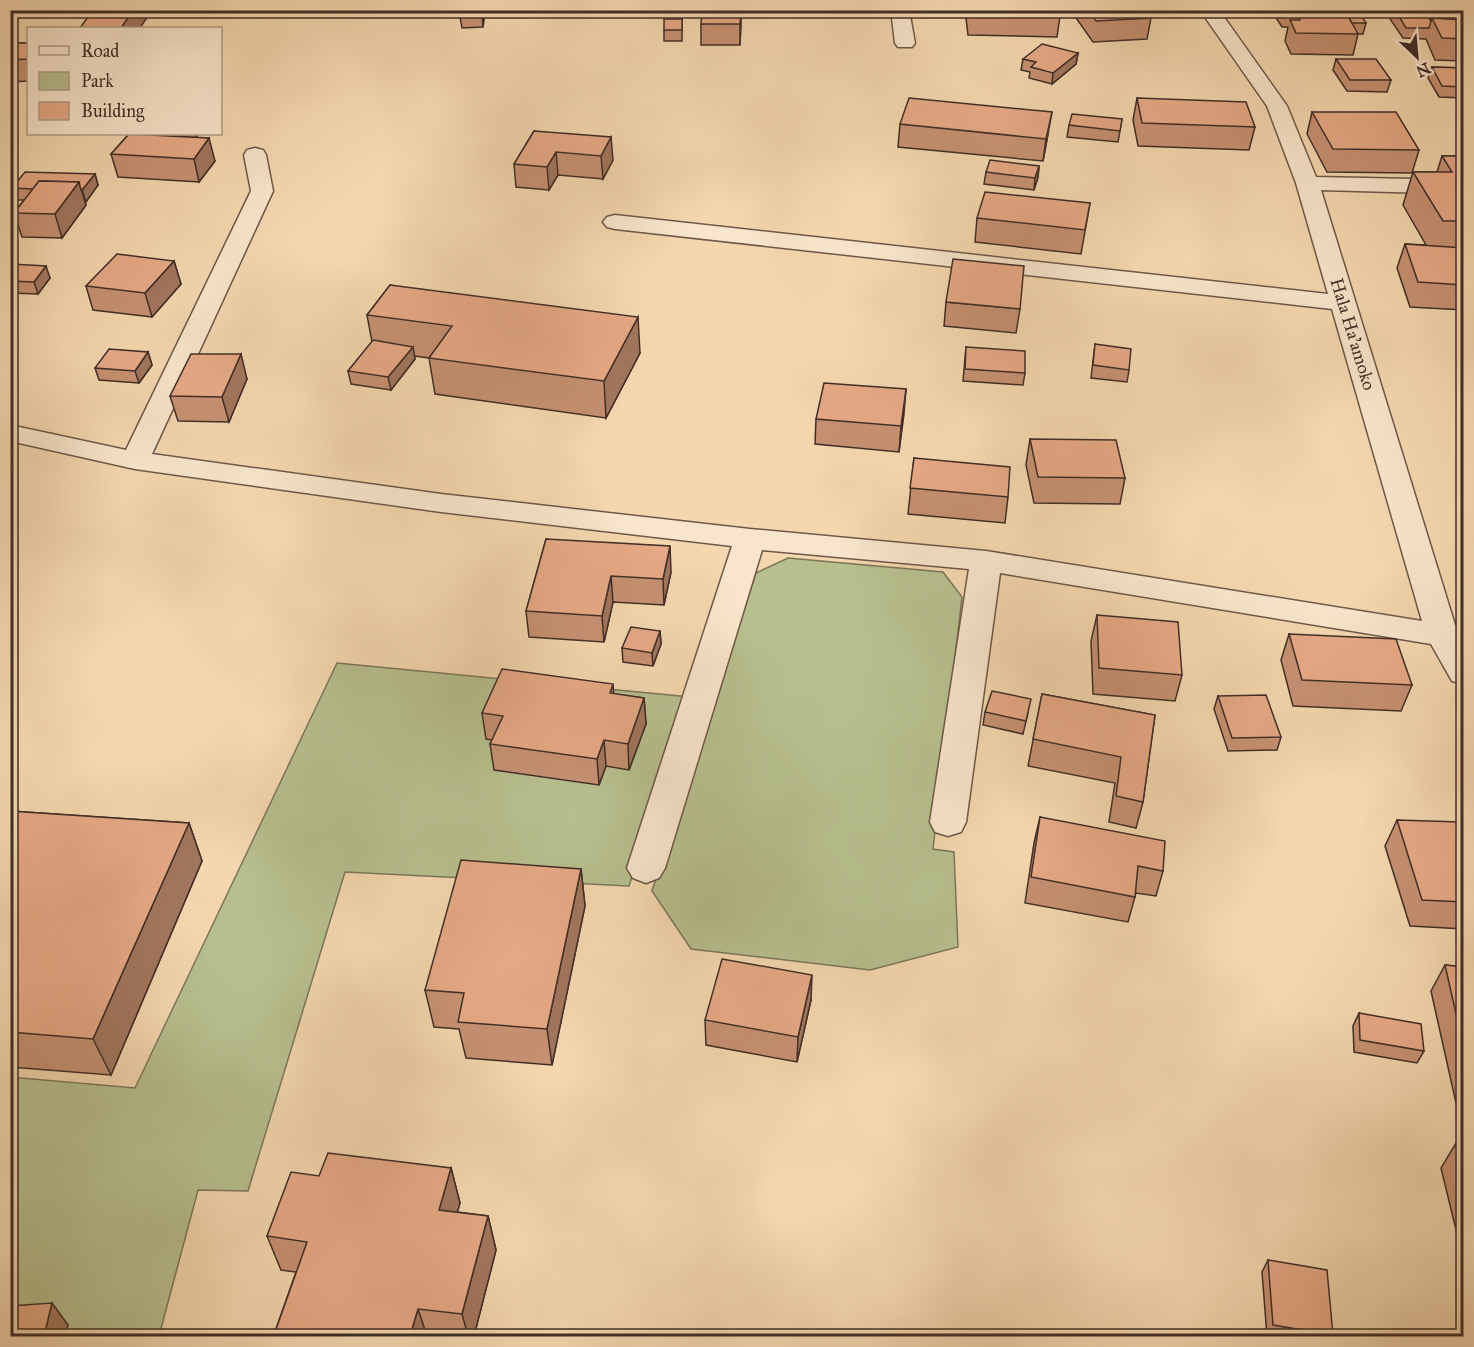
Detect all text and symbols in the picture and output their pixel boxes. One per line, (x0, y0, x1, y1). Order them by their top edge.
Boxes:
legend (27, 27, 222, 135)
north arrow (1387, 27, 1447, 87)
text: Road (81, 40, 119, 62)
text: N (1413, 59, 1434, 82)
text: Park (81, 70, 114, 92)
text: Building (81, 100, 145, 123)
street label: Hala Ha'amoko (1326, 275, 1380, 393)

